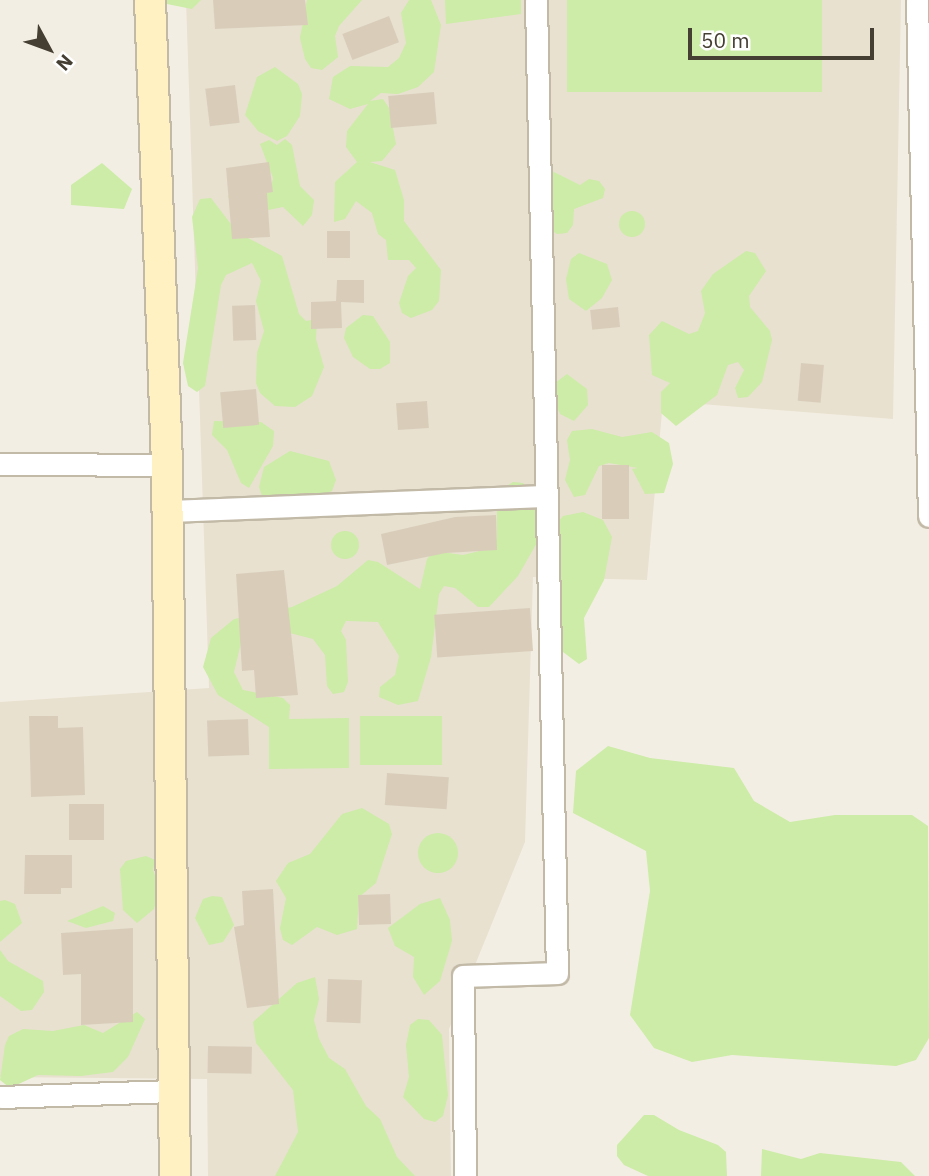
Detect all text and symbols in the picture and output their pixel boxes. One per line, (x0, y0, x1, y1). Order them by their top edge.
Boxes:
north arrow (14, 14, 84, 84)
scale bar (691, 14, 876, 58)
text: 50 m (701, 26, 750, 54)
text: N (51, 50, 78, 76)

